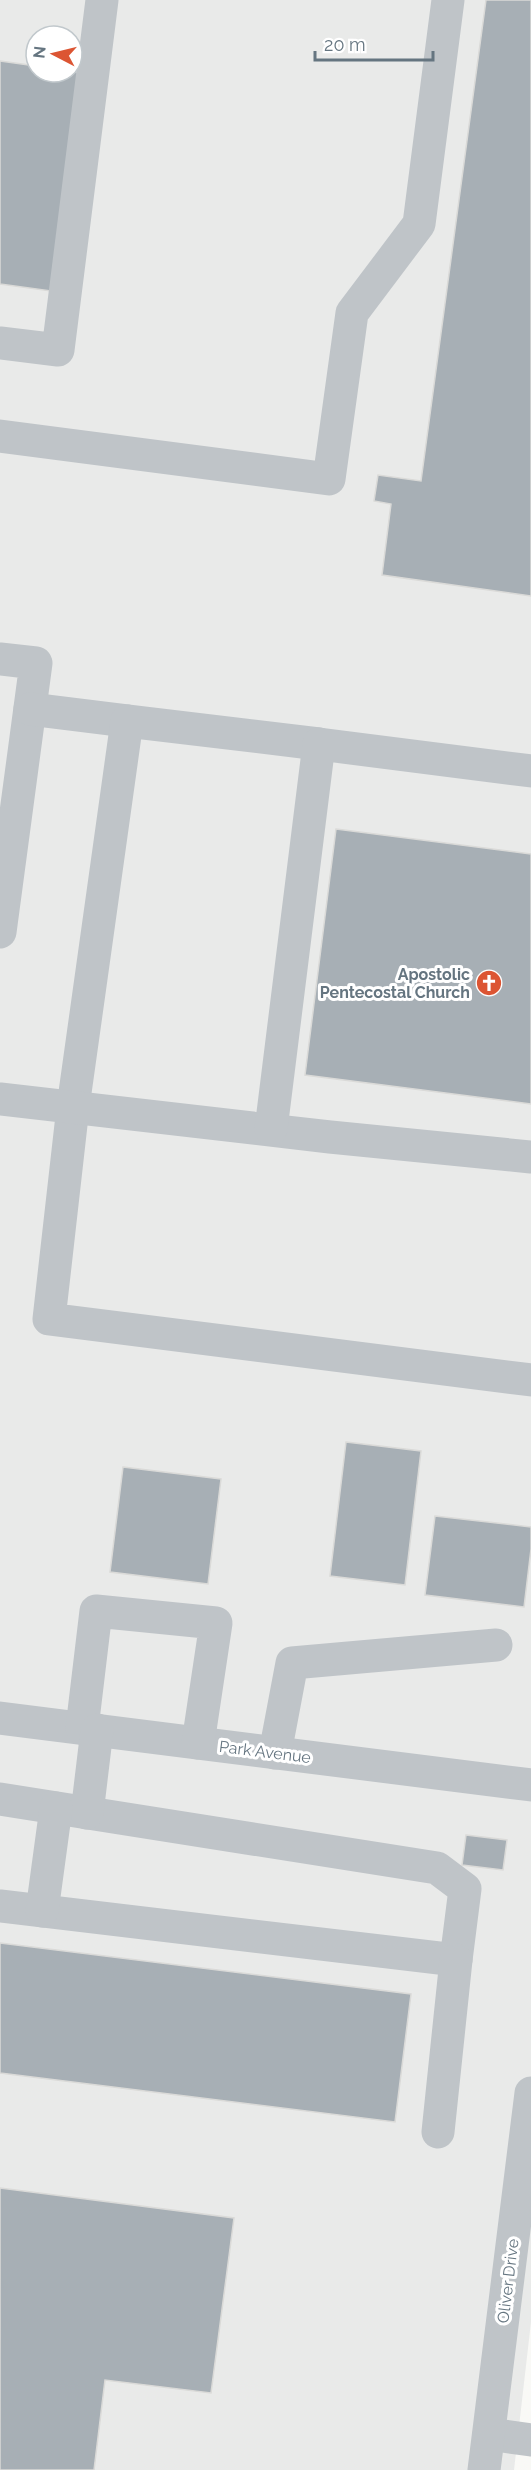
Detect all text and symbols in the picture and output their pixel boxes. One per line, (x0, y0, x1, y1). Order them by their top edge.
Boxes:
north arrow (24, 24, 84, 84)
scale bar (315, 24, 434, 62)
text: 20 m (324, 34, 366, 55)
text: N (29, 45, 50, 59)
place label: Apostolic Pentecostal Church (320, 965, 470, 1002)
church icon: Apostolic Pentecostal Church (474, 968, 504, 998)
street label: Park Avenue (218, 1737, 312, 1767)
street label: Oliver Drive (493, 2238, 523, 2324)

